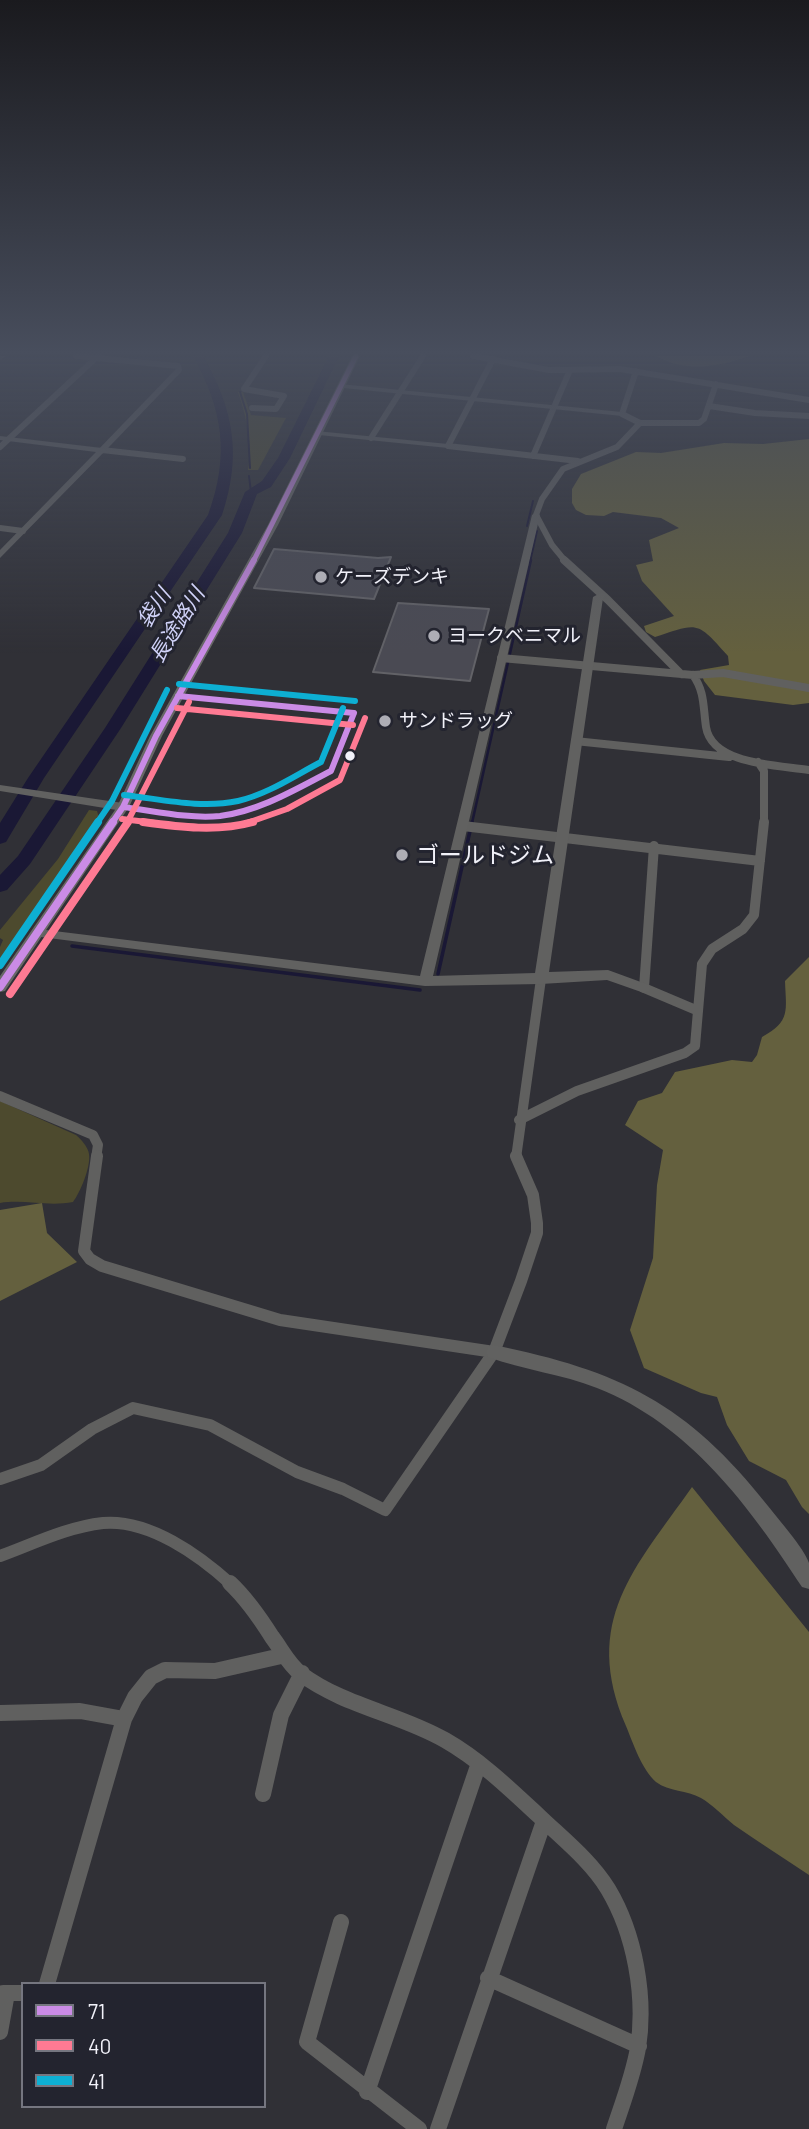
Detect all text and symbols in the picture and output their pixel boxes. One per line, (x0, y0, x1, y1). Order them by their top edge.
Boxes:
place label: ケーズデンキ (335, 566, 449, 588)
marker: ケーズデンキ (313, 569, 329, 585)
water label: 長途路川 (144, 583, 210, 667)
water label: 袋川 (132, 584, 176, 632)
place label: ヨークベニマル (448, 625, 581, 647)
marker: ヨークベニマル (426, 628, 442, 644)
place label: サンドラッグ (399, 710, 513, 732)
marker: サンドラッグ (377, 713, 393, 729)
unlabelled marker (343, 749, 357, 763)
place label: ゴールドジム (416, 841, 554, 869)
marker: ゴールドジム (394, 847, 410, 863)
legend (21, 1982, 266, 2108)
text: 71 (88, 1998, 105, 2023)
text: 40 (88, 2033, 111, 2058)
text: 41 (88, 2068, 105, 2093)

